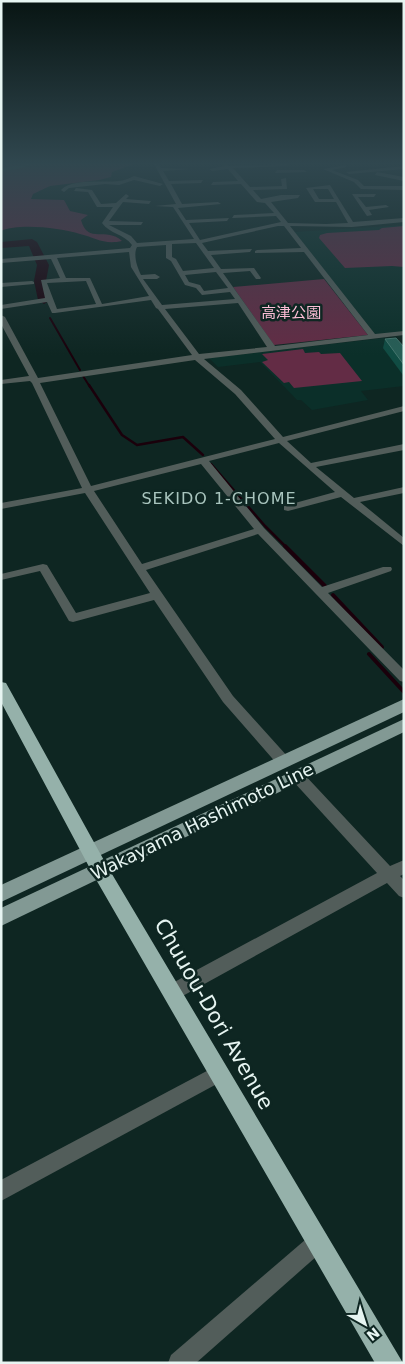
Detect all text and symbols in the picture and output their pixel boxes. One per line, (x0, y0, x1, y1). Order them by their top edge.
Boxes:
park label: 高津公園 (261, 304, 321, 322)
district label: SEKIDO 1-CHOME (141, 489, 297, 508)
street label: Wakayama Hashimoto Line (87, 758, 317, 884)
street label: Chuuou-Dori Avenue (149, 914, 279, 1114)
north arrow (340, 1299, 390, 1349)
text: N (364, 1324, 383, 1344)

